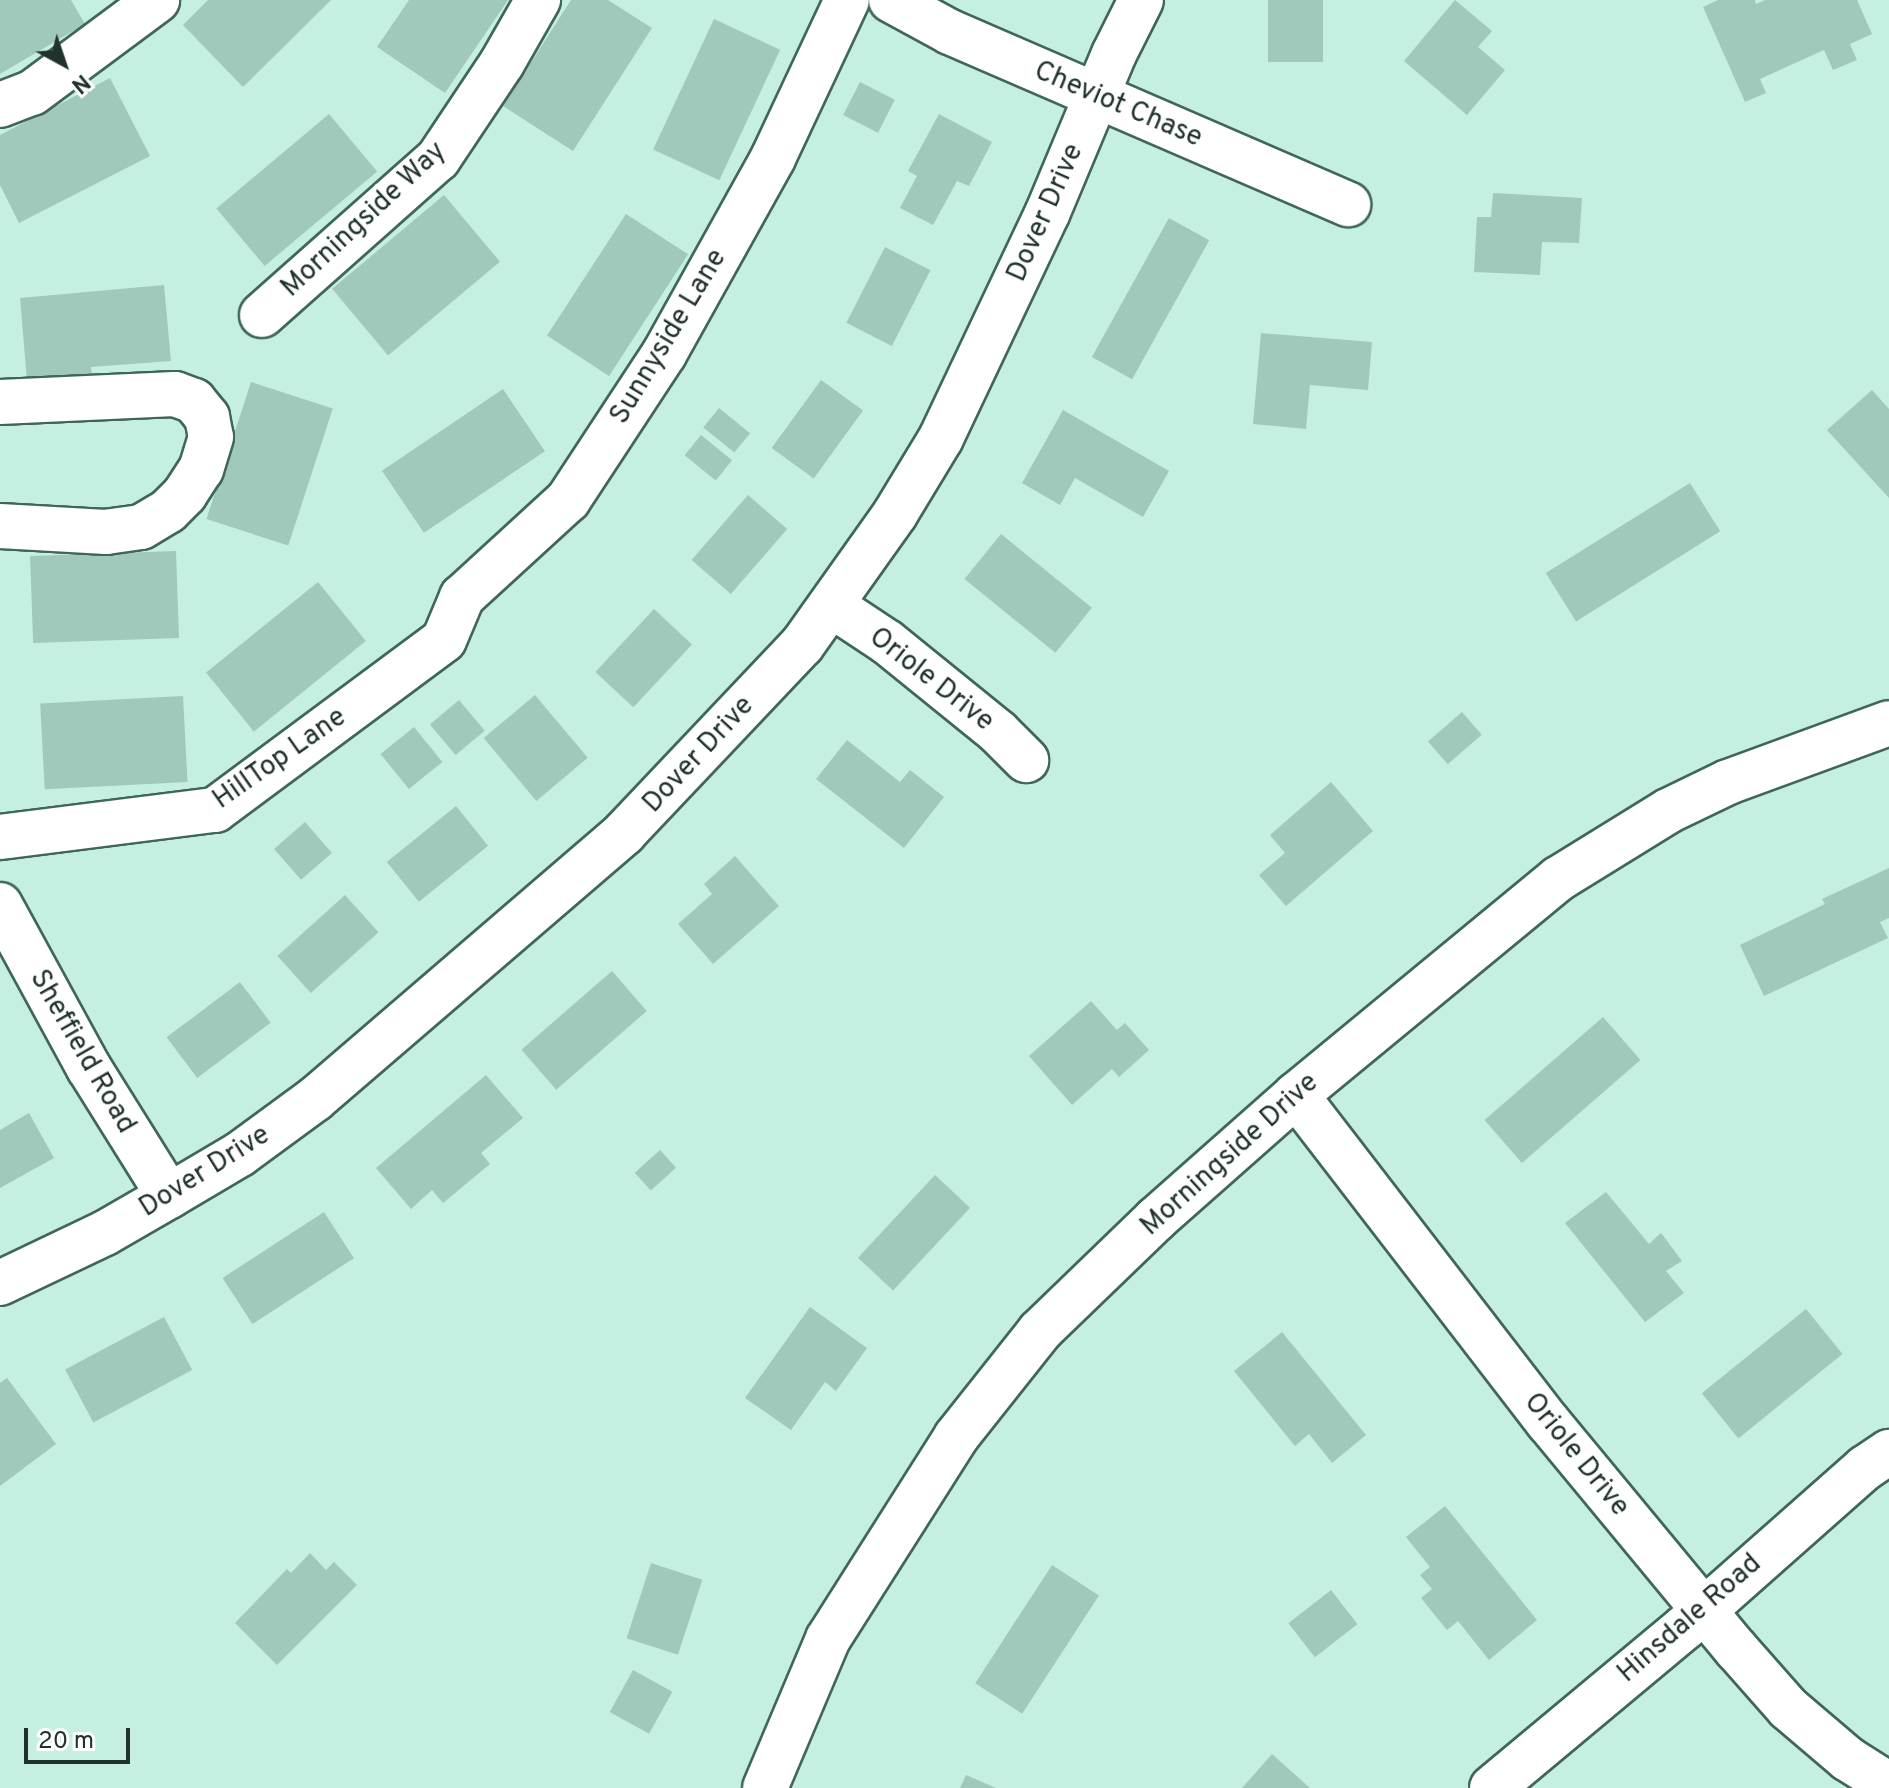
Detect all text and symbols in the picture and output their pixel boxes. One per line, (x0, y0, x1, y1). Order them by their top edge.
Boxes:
north arrow (24, 24, 104, 104)
street label: Cheviot Chase (1029, 54, 1207, 156)
text: N (65, 67, 94, 98)
street label: Morningside Way (274, 135, 454, 305)
street label: Dover Drive (1001, 139, 1091, 287)
street label: Sunnyside Lane (603, 243, 735, 431)
street label: Oriole Drive (862, 621, 1000, 739)
street label: Dover Drive (636, 690, 762, 820)
street label: HillTop Lane (207, 701, 353, 817)
street label: Sheffield Road (22, 964, 142, 1140)
street label: Morningside Drive (1134, 1066, 1326, 1244)
street label: Dover Drive (133, 1119, 277, 1225)
street label: Oriole Drive (1516, 1386, 1636, 1524)
street label: Hinsdale Road (1611, 1547, 1769, 1691)
scale bar (28, 1712, 134, 1762)
text: 20 m (38, 1727, 94, 1757)

